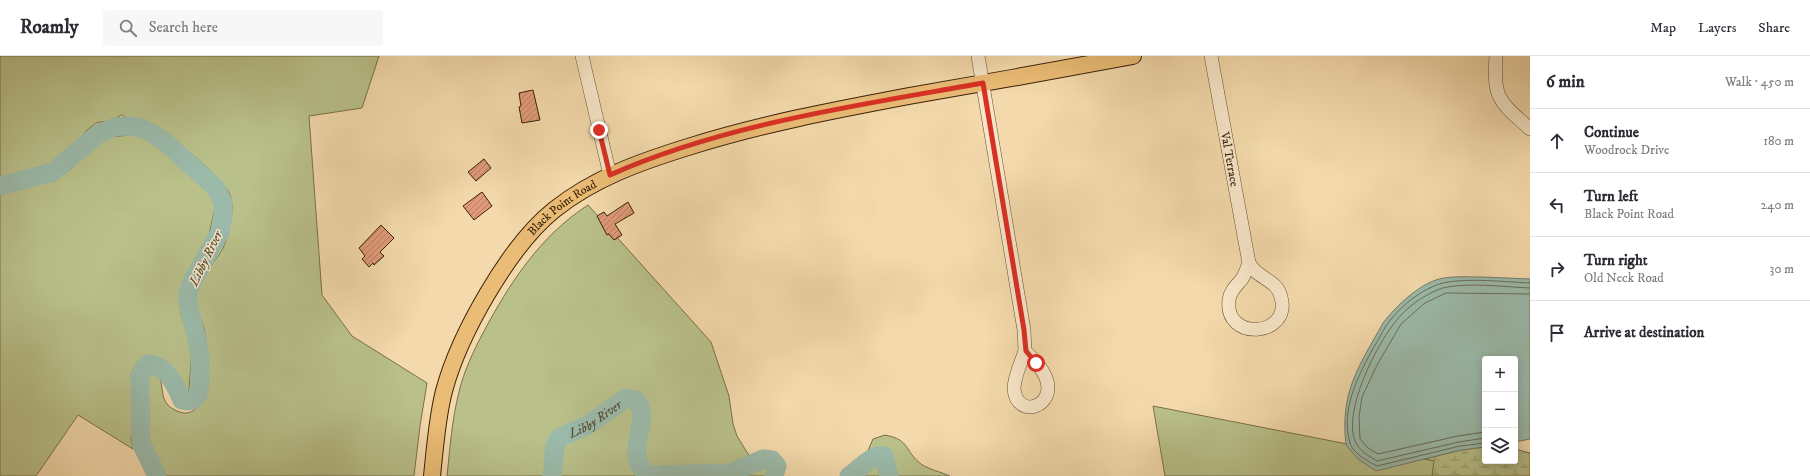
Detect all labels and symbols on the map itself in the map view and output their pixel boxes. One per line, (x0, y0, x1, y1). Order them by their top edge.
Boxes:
route end (590, 121, 608, 139)
street label: Val Terrace (1217, 130, 1242, 188)
street label: Black Point Road (525, 177, 599, 239)
water label: Libby River (185, 227, 227, 289)
route start (1027, 354, 1045, 372)
water label: Libby River (565, 396, 626, 442)

